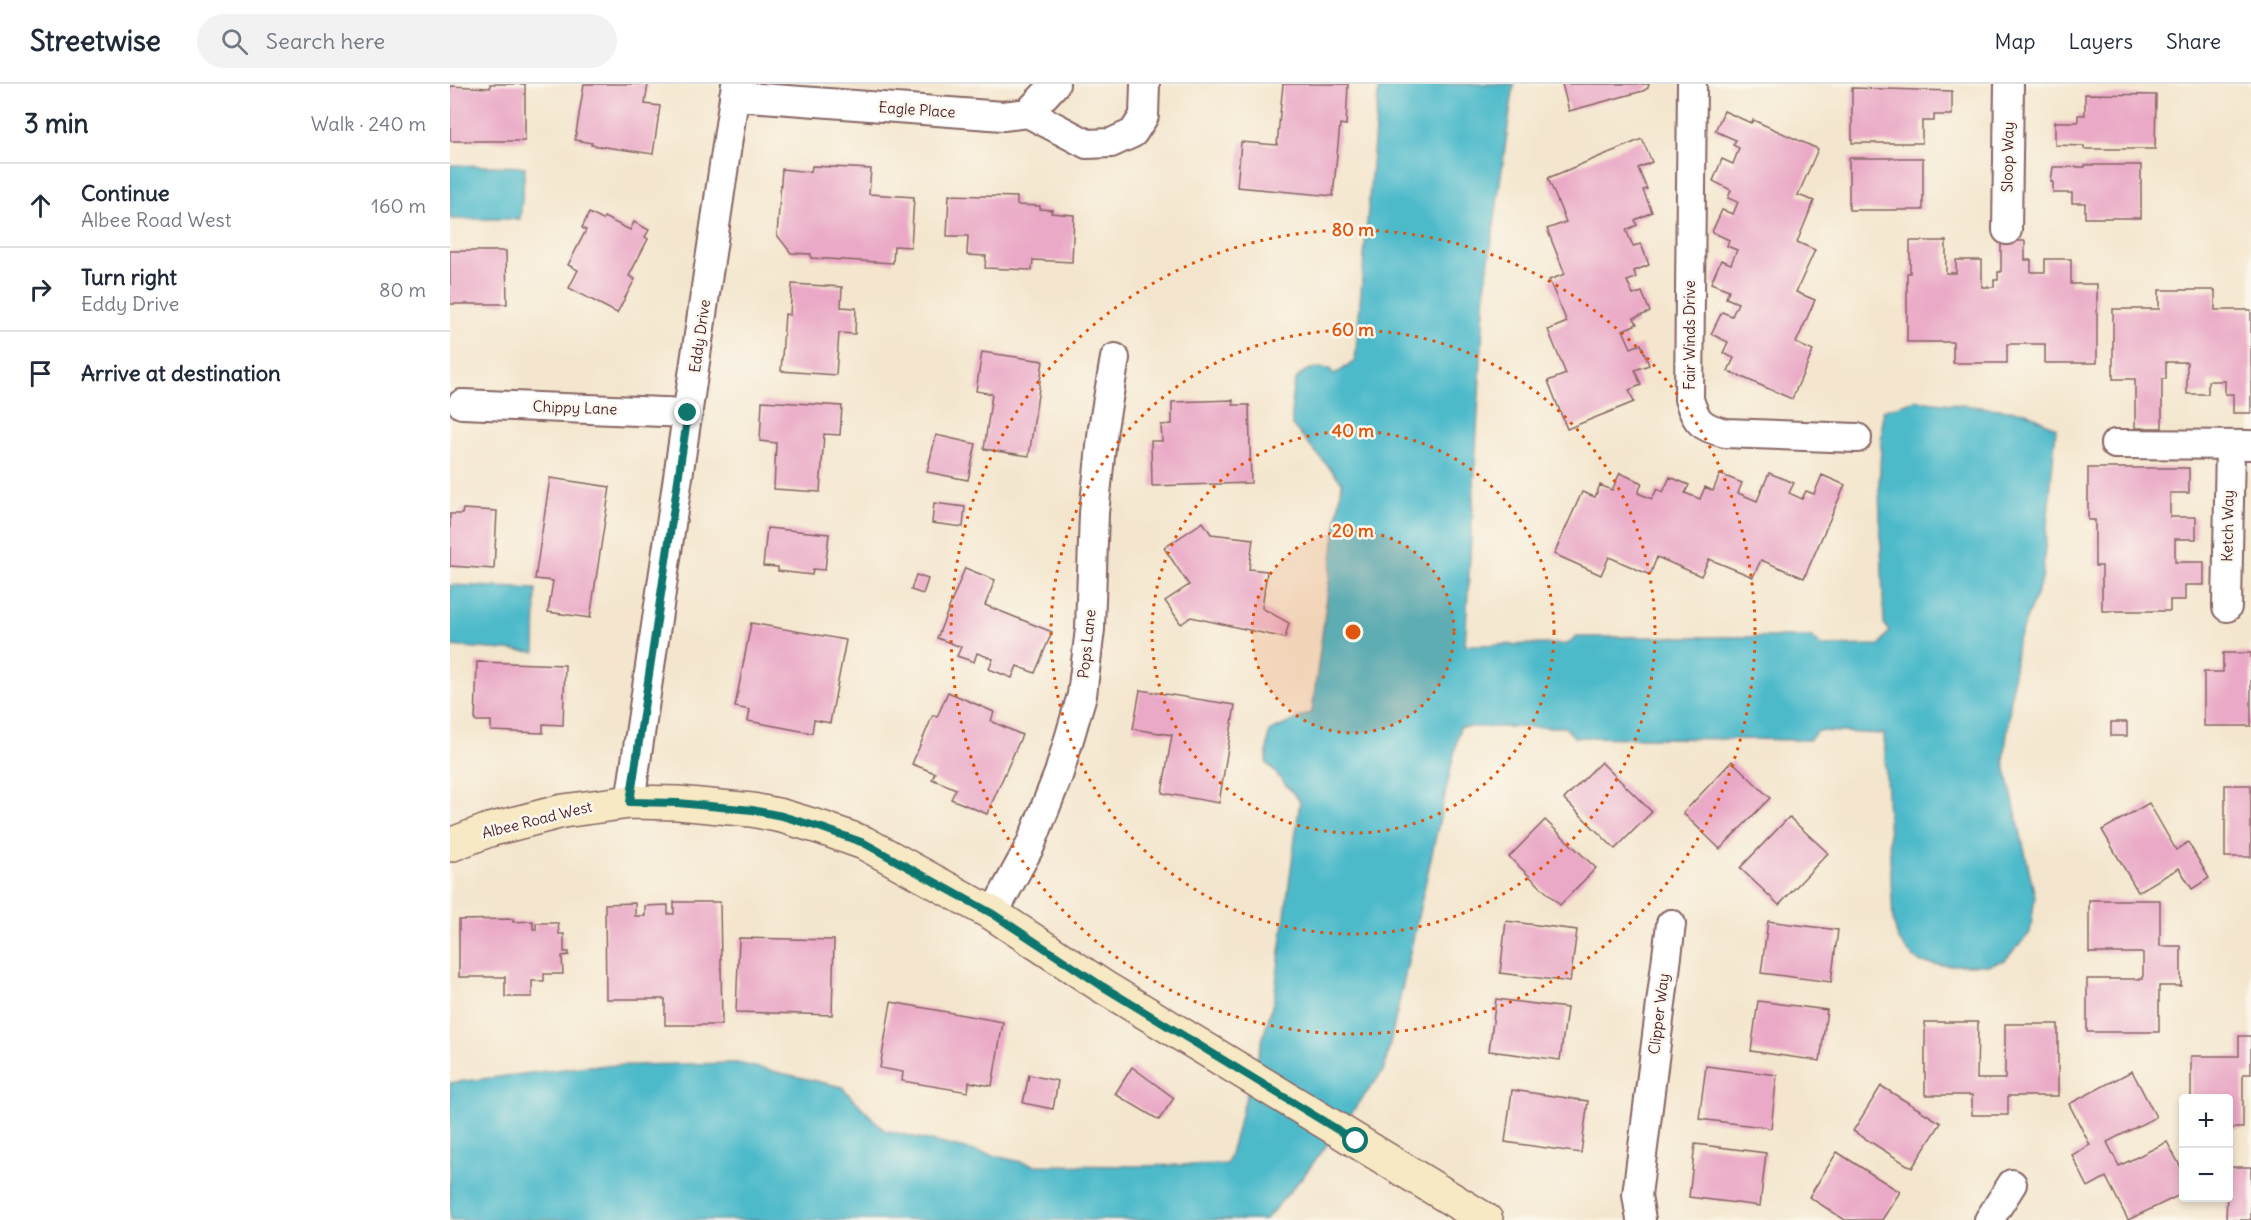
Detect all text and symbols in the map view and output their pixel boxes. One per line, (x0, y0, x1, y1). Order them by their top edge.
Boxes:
search box (197, 14, 617, 68)
text: Streetwise (30, 23, 161, 59)
icon: search (218, 25, 251, 58)
text: Search here (266, 27, 385, 55)
text: Map (1995, 28, 2035, 55)
text: Layers (2068, 28, 2133, 55)
text: Share (2166, 28, 2221, 55)
street label: Eagle Place (878, 97, 956, 122)
text: 3 min (24, 107, 89, 140)
text: Walk · 240 m (311, 111, 426, 136)
street label: Sloop Way (1997, 121, 2018, 193)
text: Continue (81, 179, 170, 207)
icon: ahead (24, 189, 57, 222)
text: 160 m (371, 193, 426, 218)
text: Albee Road West (81, 207, 231, 232)
text: 80 m (1332, 218, 1374, 241)
text: Turn right (81, 263, 177, 291)
icon: right (24, 273, 57, 306)
text: 80 m (379, 277, 426, 302)
street label: Fair Winds Drive (1680, 280, 1699, 390)
text: Eddy Drive (81, 291, 179, 316)
street label: Eddy Drive (685, 298, 714, 374)
text: 60 m (1332, 318, 1374, 341)
icon: arrive (24, 357, 57, 390)
text: Arrive at destination (81, 359, 281, 387)
street label: Chippy Lane (532, 397, 618, 418)
route end (674, 399, 700, 425)
text: 40 m (1332, 419, 1374, 442)
street label: Ketch Way (2217, 490, 2238, 562)
text: 20 m (1332, 519, 1374, 542)
street label: Pops Lane (1073, 608, 1100, 679)
centre of rings (1343, 622, 1363, 642)
street label: Albee Road West (480, 797, 594, 842)
street label: Clipper Way (1644, 972, 1673, 1056)
map controls (2179, 1094, 2233, 1202)
button: + (2179, 1094, 2233, 1148)
route start (1342, 1127, 1368, 1153)
button: − (2179, 1148, 2233, 1202)

